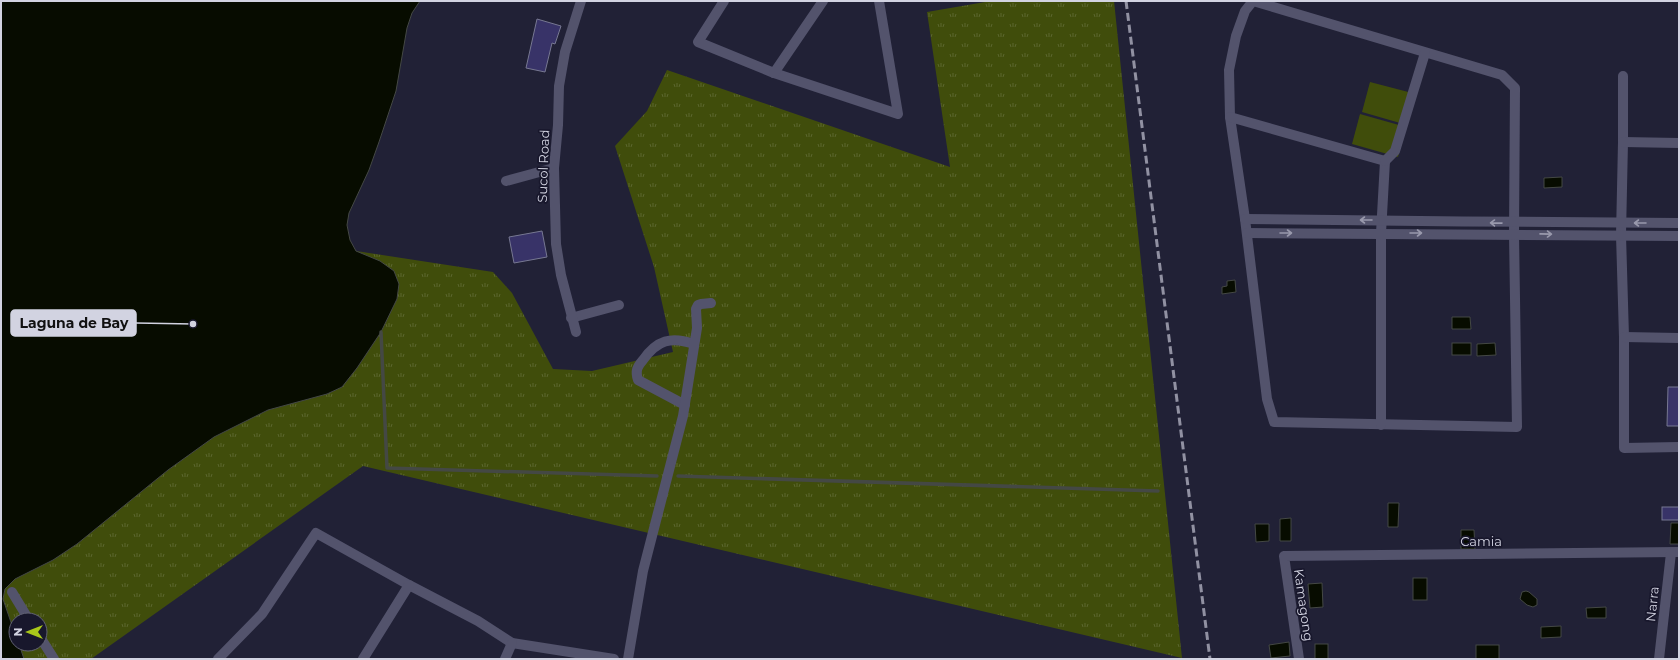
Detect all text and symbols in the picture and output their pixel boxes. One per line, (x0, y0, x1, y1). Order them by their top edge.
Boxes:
street label: Sucol Road (534, 129, 552, 203)
one-way arrow (1360, 216, 1373, 224)
one-way arrow (1490, 219, 1503, 227)
one-way arrow (1634, 219, 1647, 227)
one-way arrow (1279, 229, 1292, 237)
one-way arrow (1409, 229, 1422, 237)
one-way arrow (1539, 230, 1552, 238)
callout: Laguna de Bay (11, 310, 136, 336)
text: Laguna de Bay (20, 314, 129, 332)
street label: Camia (1460, 533, 1502, 549)
street label: Kamagong (1291, 568, 1317, 642)
street label: Narra (1642, 585, 1662, 623)
north arrow (8, 612, 48, 652)
text: N (11, 628, 25, 636)

